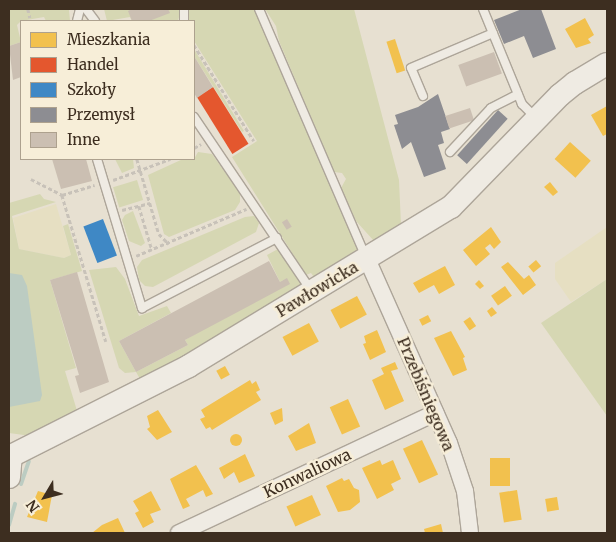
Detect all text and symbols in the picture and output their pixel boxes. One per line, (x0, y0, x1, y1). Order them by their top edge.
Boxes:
legend (20, 20, 195, 160)
text: Mieszkania (67, 30, 150, 49)
text: Handel (67, 55, 119, 74)
text: Szkoły (67, 80, 116, 99)
text: Przemysł (67, 105, 135, 124)
text: Inne (67, 130, 100, 149)
street label: Pawłowicka (273, 257, 361, 321)
street label: Przebiśniegowa (393, 334, 459, 454)
street label: Konwaliowa (260, 444, 354, 502)
north arrow (20, 472, 70, 522)
text: N (23, 496, 44, 516)

